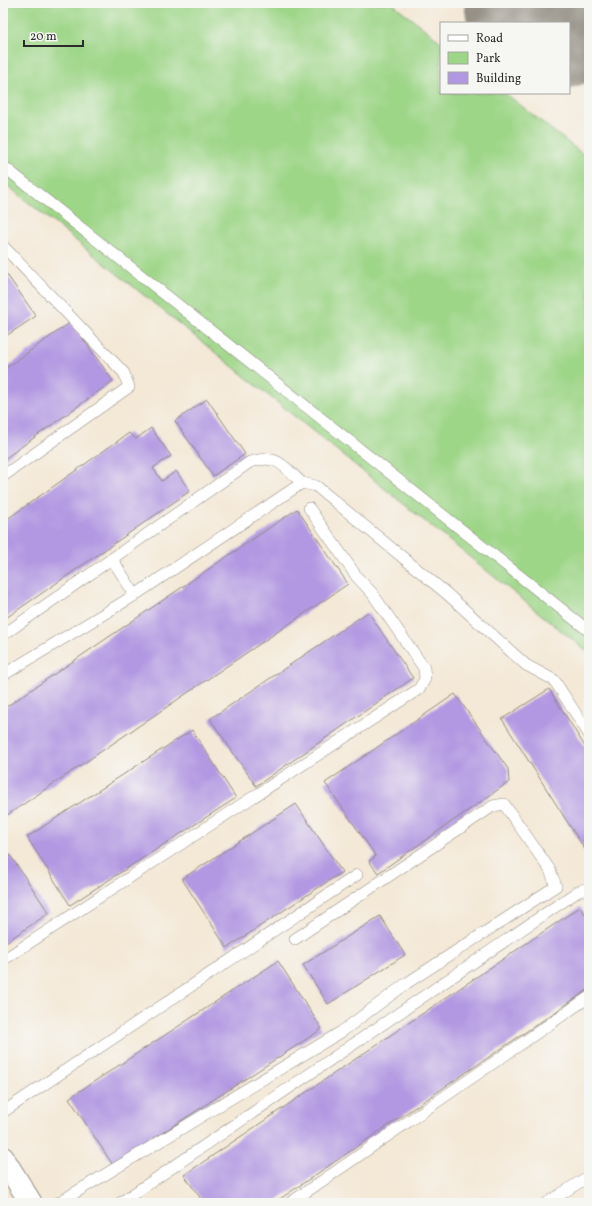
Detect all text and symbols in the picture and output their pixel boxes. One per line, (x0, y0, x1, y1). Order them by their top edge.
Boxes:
scale bar (24, 22, 83, 48)
legend (440, 22, 570, 94)
text: 20 m (30, 29, 57, 45)
text: Road (476, 31, 503, 47)
text: Park (476, 51, 501, 67)
text: Building (476, 71, 521, 87)

